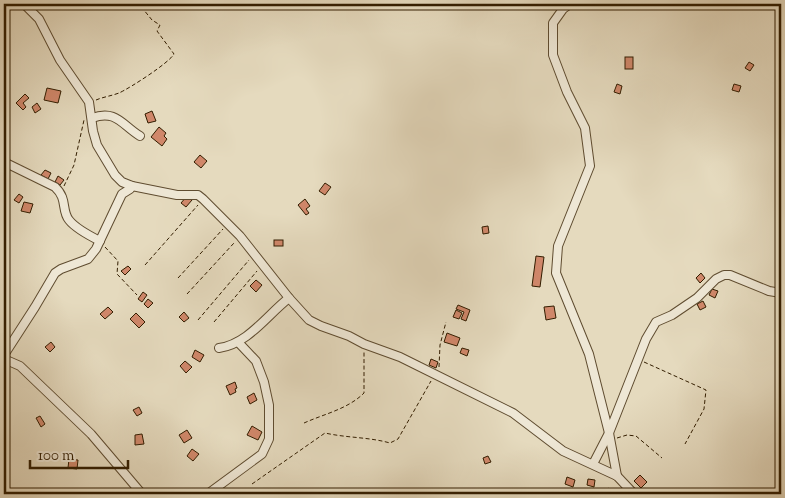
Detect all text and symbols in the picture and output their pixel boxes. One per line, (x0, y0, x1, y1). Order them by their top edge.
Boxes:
scale bar (30, 438, 128, 470)
text: 100 m (38, 446, 75, 467)

